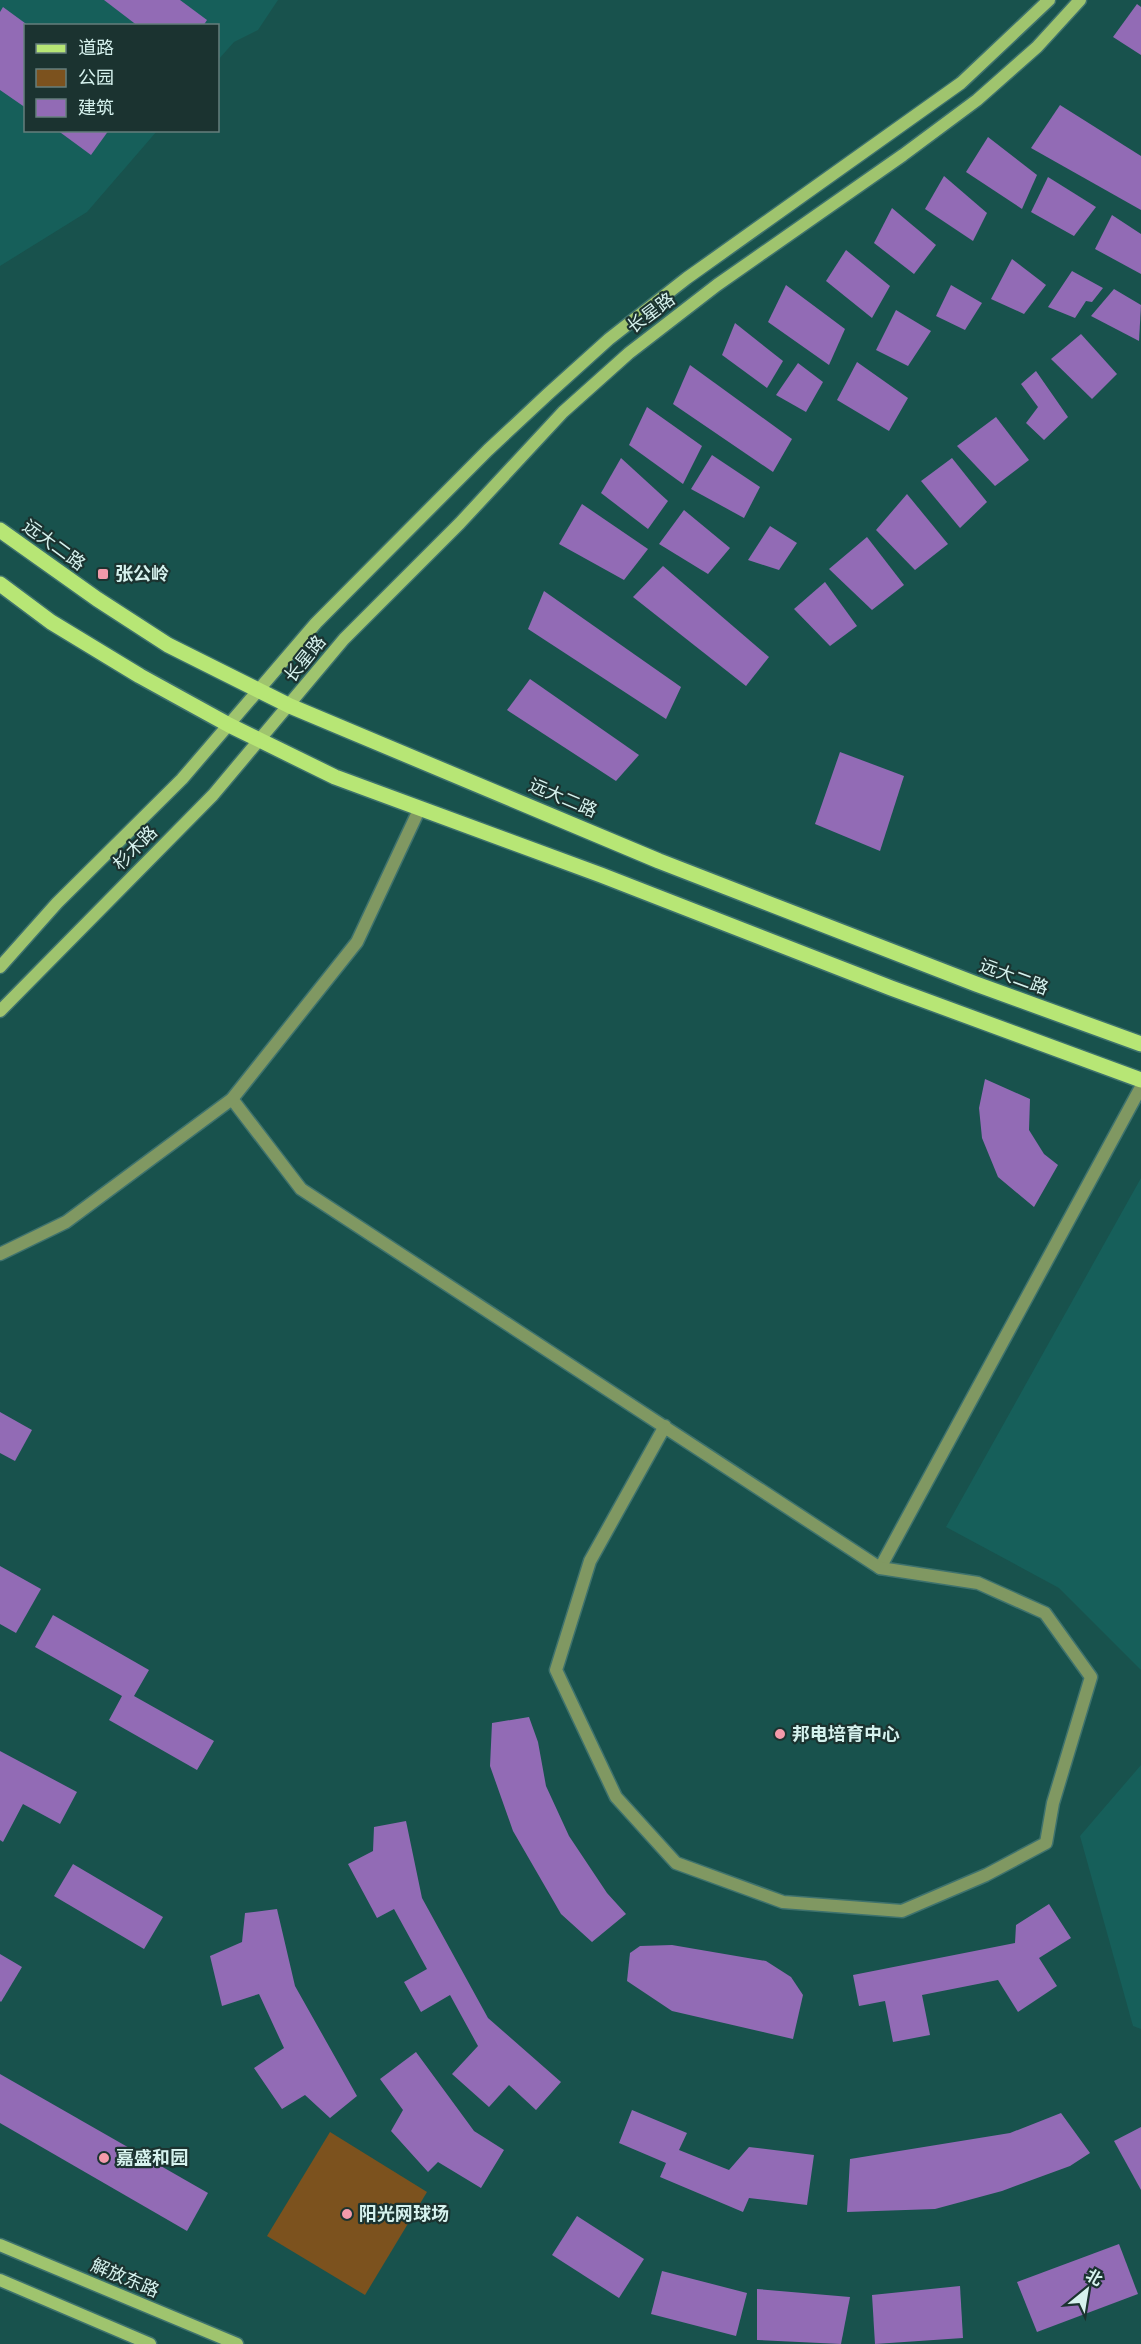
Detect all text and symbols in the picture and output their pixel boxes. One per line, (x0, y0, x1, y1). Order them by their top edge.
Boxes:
legend (24, 24, 219, 132)
text: 道路 (78, 37, 114, 59)
text: 公园 (78, 67, 114, 89)
text: 建筑 (78, 97, 114, 119)
street label: 长星路 (623, 288, 679, 338)
street label: 远大二路 (18, 515, 90, 575)
place label: 张公岭 (115, 563, 169, 585)
marker: 张公岭 (96, 567, 110, 581)
street label: 长星路 (279, 631, 331, 687)
street label: 远大二路 (526, 774, 600, 822)
street label: 杉木路 (108, 821, 162, 875)
street label: 远大二路 (976, 954, 1052, 1000)
place label: 邦电培育中心 (792, 1723, 900, 1745)
marker: 邦电培育中心 (773, 1727, 787, 1741)
place label: 嘉盛和园 (116, 2147, 188, 2169)
marker: 嘉盛和园 (97, 2151, 111, 2165)
place label: 阳光网球场 (359, 2203, 449, 2225)
marker: 阳光网球场 (340, 2207, 354, 2221)
street label: 解放东路 (88, 2254, 162, 2302)
north arrow (1057, 2260, 1117, 2320)
text: 北 (1083, 2265, 1106, 2290)

